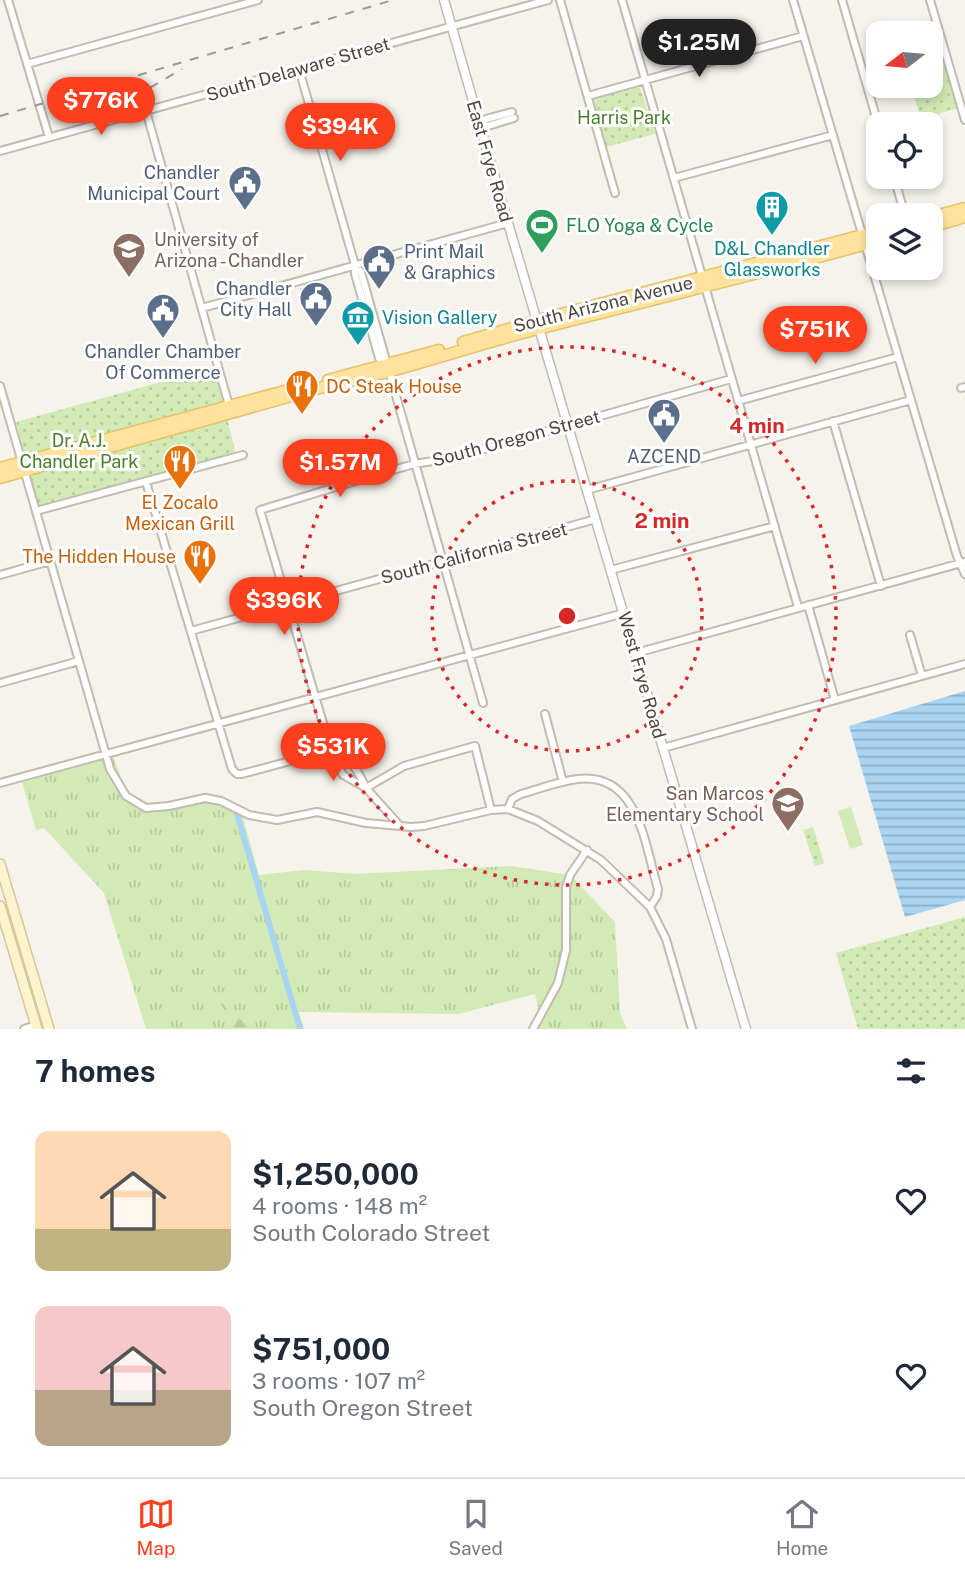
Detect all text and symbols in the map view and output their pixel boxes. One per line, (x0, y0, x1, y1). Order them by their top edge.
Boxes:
pin: $1.25M (642, 20, 756, 79)
north arrow (866, 21, 943, 98)
map controls (866, 21, 943, 280)
text: $1.25M (657, 28, 741, 55)
street label: South Delaware Street (204, 33, 392, 105)
pin: $776K (52, 78, 150, 137)
text: $776K (63, 86, 139, 113)
street label: East Frye Road (463, 98, 517, 224)
pin: $394K (291, 104, 389, 163)
park label: Harris Park (577, 107, 671, 128)
text: $394K (301, 112, 379, 139)
button: locate (866, 112, 943, 189)
place label: Chandler Municipal Court (87, 162, 220, 204)
public building icon: Chandler Municipal Court (226, 163, 264, 212)
building icon: D&L Chandler Glassworks (753, 188, 791, 237)
button: layers (866, 203, 943, 280)
sports icon: FLO Yoga & Cycle (523, 206, 561, 255)
place label: FLO Yoga & Cycle (566, 215, 713, 236)
place label: University of Arizona - Chandler (154, 229, 304, 271)
school or university icon: University of Arizona - Chandler (110, 230, 148, 279)
place label: D&L Chandler Glassworks (714, 238, 830, 280)
place label: Print Mail & Graphics (404, 241, 495, 283)
public building icon: Print Mail & Graphics (360, 242, 398, 291)
street label: South Arizona Avenue (511, 272, 695, 336)
place label: Chandler City Hall (216, 278, 292, 320)
public building icon: Chandler City Hall (297, 279, 335, 328)
public building icon: Chandler Chamber Of Commerce (144, 291, 182, 340)
museum icon: Vision Gallery (339, 298, 377, 347)
pin: $751K (766, 306, 864, 366)
place label: Vision Gallery (382, 307, 498, 328)
text: $751K (779, 315, 851, 342)
place label: Chandler Chamber Of Commerce (85, 341, 241, 383)
restaurant icon: DC Steak House (283, 367, 321, 416)
place label: DC Steak House (326, 376, 462, 397)
public building icon: AZCEND (645, 396, 683, 445)
street label: South Oregon Street (430, 405, 602, 471)
text: 4 min (729, 413, 785, 438)
park label: Dr. A.J. Chandler Park (20, 430, 138, 472)
pin: $1.57M (283, 440, 397, 499)
restaurant icon: El Zocalo Mexican Grill (161, 442, 199, 491)
place label: AZCEND (627, 446, 701, 467)
text: $1.57M (299, 448, 381, 475)
place label: El Zocalo Mexican Grill (125, 492, 235, 534)
text: 2 min (634, 508, 690, 533)
street label: South California Street (378, 518, 570, 588)
restaurant icon: The Hidden House (181, 537, 219, 586)
place label: The Hidden House (22, 546, 176, 567)
pin: $396K (235, 578, 333, 637)
text: $396K (245, 586, 323, 613)
centre of rings (555, 604, 579, 628)
street label: West Frye Road (614, 609, 670, 741)
pin: $531K (284, 724, 382, 783)
text: $531K (297, 732, 369, 759)
place label: San Marcos Elementary School (606, 783, 764, 825)
school or university icon: San Marcos Elementary School (769, 784, 807, 833)
icon: filters (892, 1052, 930, 1090)
text: 7 homes (35, 1053, 156, 1089)
text: $1,250,000 (252, 1156, 419, 1192)
icon: home (91, 1159, 175, 1243)
icon: heart (892, 1182, 930, 1220)
text: 4 rooms · 148 m² (252, 1192, 427, 1219)
text: South Colorado Street (252, 1219, 490, 1246)
text: $751,000 (252, 1331, 390, 1367)
icon: home (91, 1334, 175, 1418)
icon: heart (892, 1357, 930, 1395)
text: 3 rooms · 107 m² (252, 1367, 425, 1394)
text: South Oregon Street (252, 1394, 473, 1421)
tab: Map (137, 1495, 175, 1559)
tab: Saved (448, 1495, 503, 1559)
tab: Home (776, 1495, 828, 1559)

